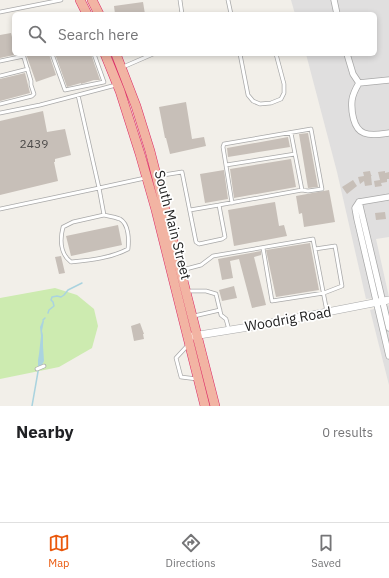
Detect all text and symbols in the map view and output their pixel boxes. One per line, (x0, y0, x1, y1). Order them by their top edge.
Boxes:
search box (12, 12, 377, 56)
icon: search (26, 23, 48, 45)
text: Search here (58, 25, 138, 44)
house number: 2439 (20, 136, 48, 151)
street label: South Main Street (151, 168, 195, 282)
street label: Woodrig Road (243, 303, 333, 335)
text: Nearby (16, 421, 74, 443)
text: 0 results (322, 424, 373, 441)
tab: Map (48, 532, 70, 570)
tab: Directions (166, 532, 216, 570)
tab: Saved (311, 532, 341, 570)

